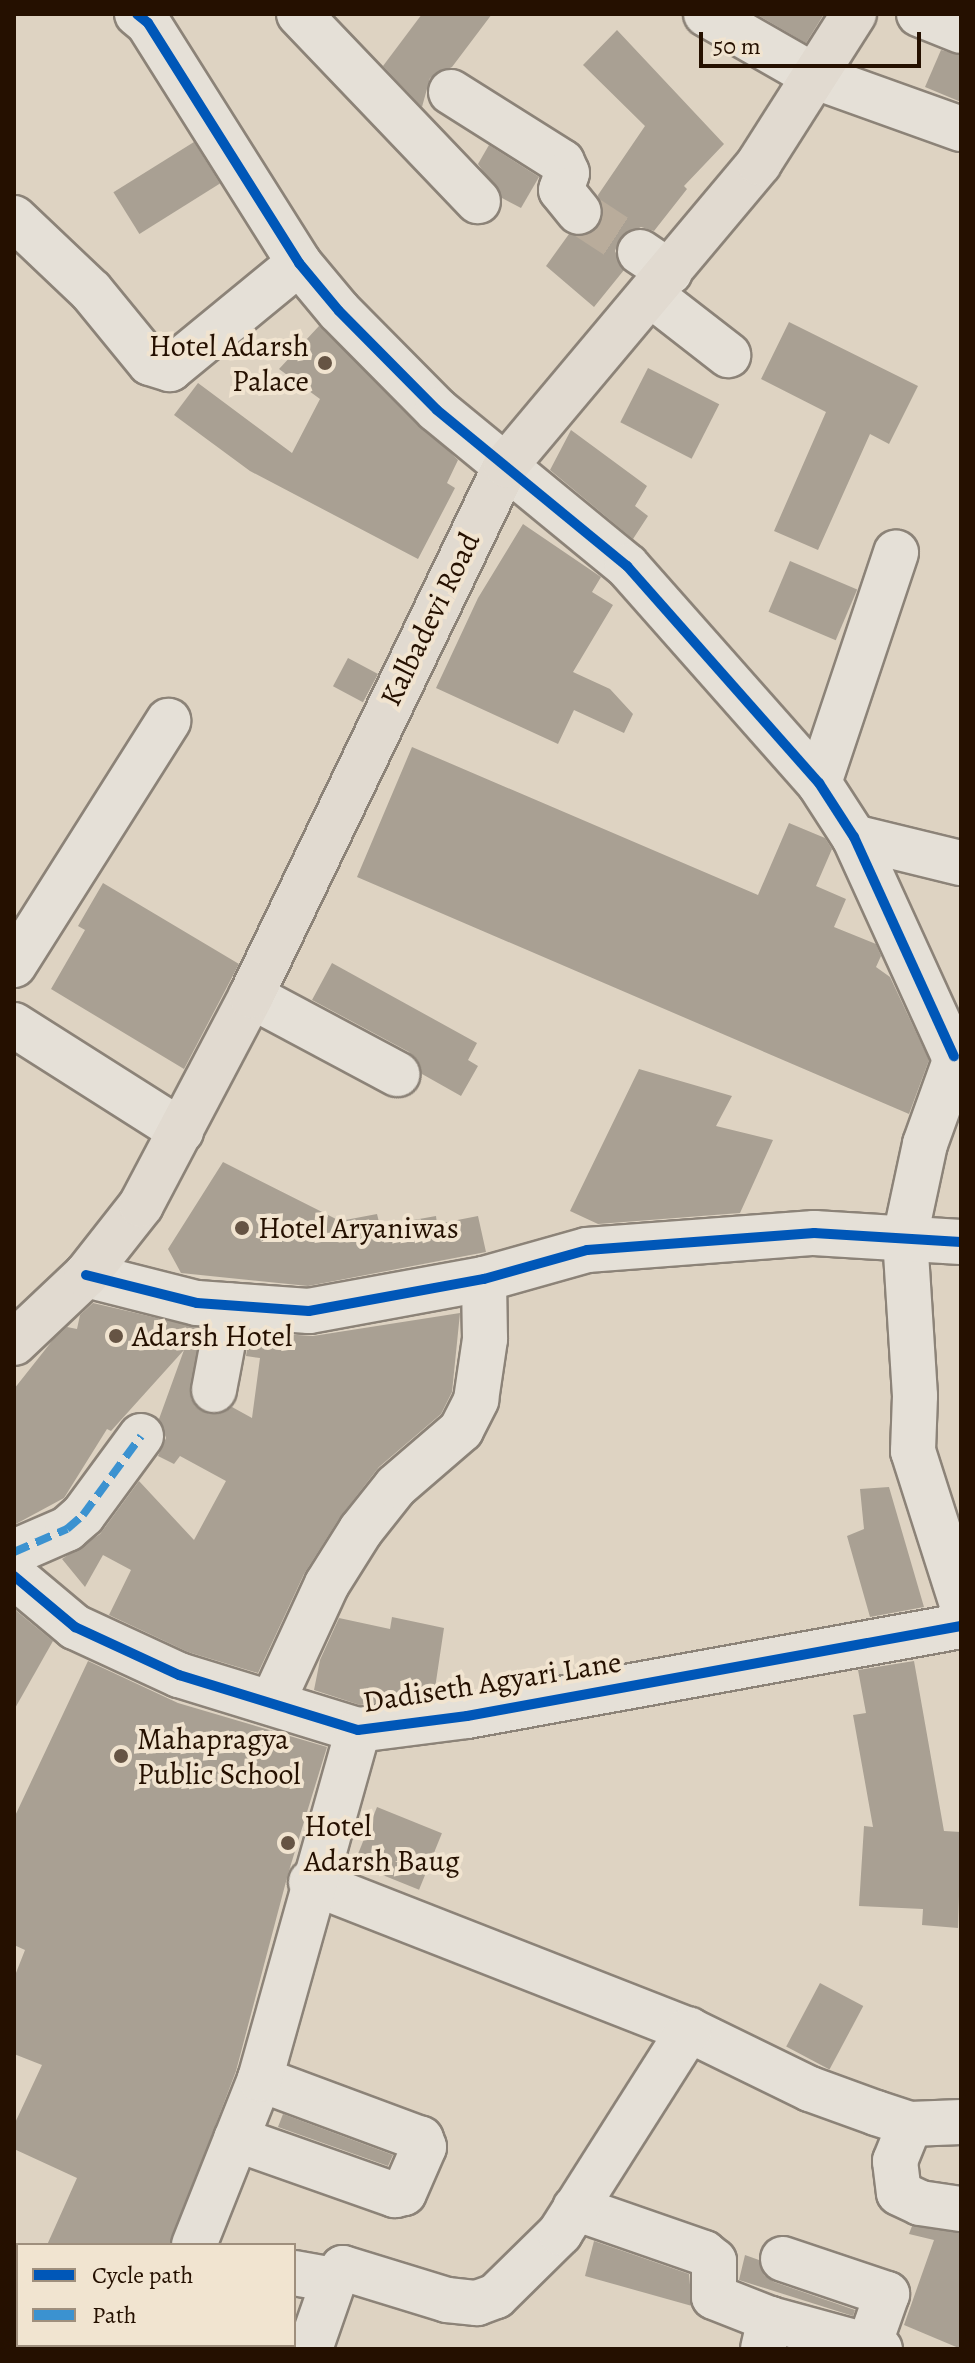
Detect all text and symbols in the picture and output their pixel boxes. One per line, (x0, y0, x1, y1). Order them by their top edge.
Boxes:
scale bar (703, 16, 925, 66)
text: 50 m (713, 30, 761, 62)
place label: Hotel Adarsh Palace (149, 328, 309, 398)
marker: Hotel Adarsh Palace (316, 354, 334, 372)
street label: Kalbadevi Road (372, 526, 488, 712)
place label: Hotel Aryaniwas (258, 1210, 459, 1246)
marker: Hotel Aryaniwas (233, 1219, 251, 1237)
place label: Adarsh Hotel (132, 1318, 292, 1354)
marker: Adarsh Hotel (107, 1327, 125, 1345)
street label: Dadiseth Agyari Lane (360, 1644, 624, 1720)
place label: Mahapragya Public School (137, 1721, 301, 1792)
marker: Mahapragya Public School (112, 1747, 130, 1765)
place label: Hotel Adarsh Baug (304, 1808, 460, 1878)
marker: Hotel Adarsh Baug (279, 1834, 297, 1852)
legend (16, 2243, 296, 2347)
text: Cycle path (92, 2259, 193, 2291)
text: Path (92, 2299, 137, 2331)

